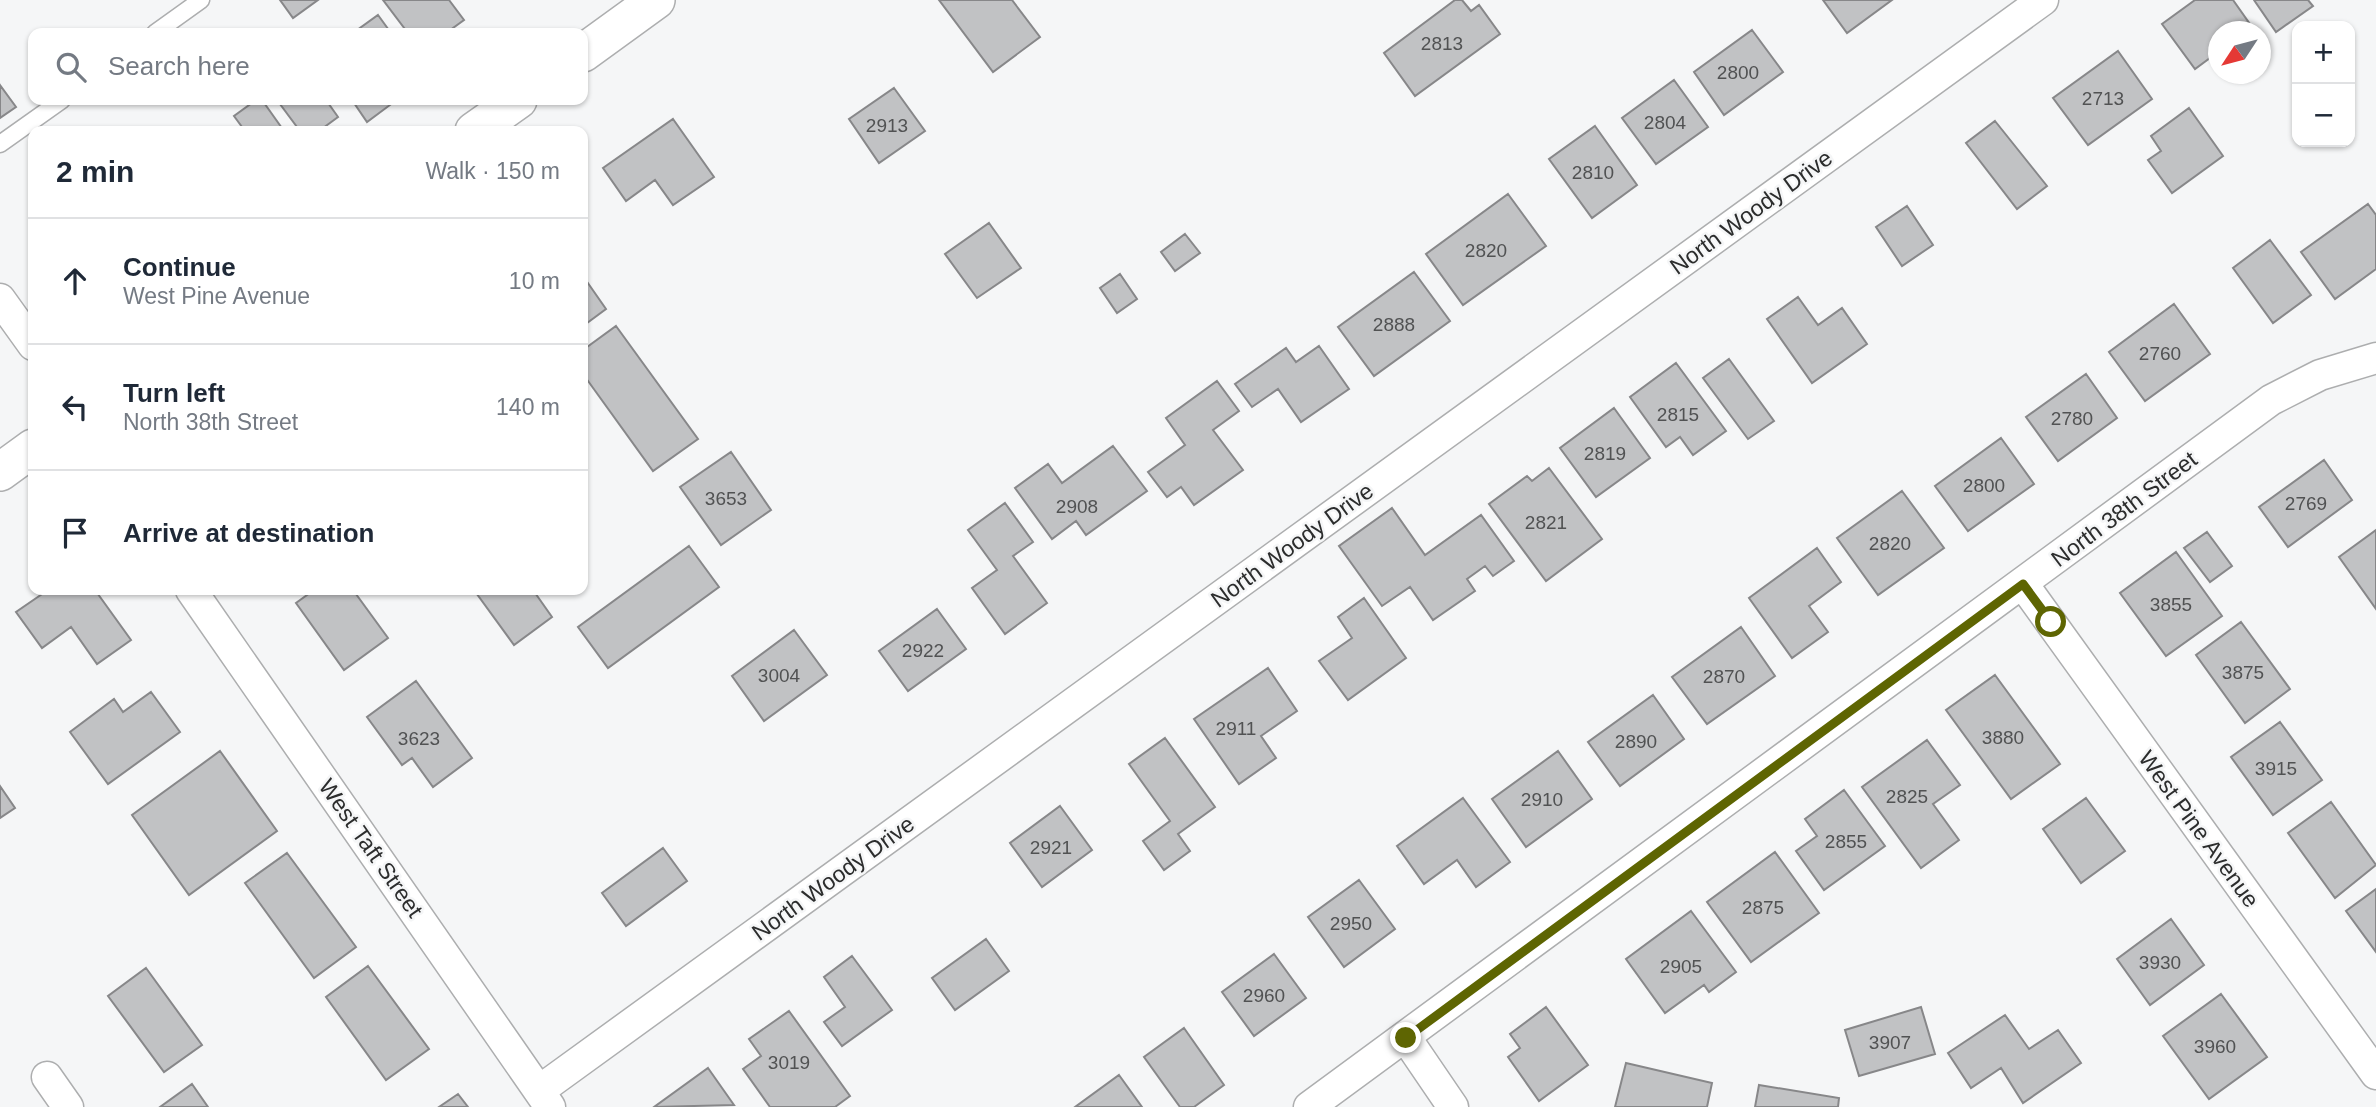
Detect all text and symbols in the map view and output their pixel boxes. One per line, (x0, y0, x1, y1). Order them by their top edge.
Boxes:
north arrow (2208, 21, 2271, 84)
map controls (2292, 21, 2355, 147)
button: + (2292, 21, 2355, 84)
search box (28, 28, 588, 105)
house number: 2813 (1421, 33, 1463, 54)
icon: search (52, 48, 90, 86)
text: Search here (108, 51, 250, 81)
house number: 2800 (1717, 62, 1759, 83)
button: − (2292, 84, 2355, 147)
house number: 2713 (2082, 88, 2124, 109)
house number: 2804 (1644, 112, 1687, 133)
house number: 2913 (866, 115, 908, 136)
street label: North Woody Drive (1665, 145, 1837, 279)
text: 2 min (56, 155, 134, 188)
text: Walk · 150 m (425, 158, 560, 184)
house number: 2810 (1572, 162, 1614, 183)
house number: 2820 (1465, 240, 1507, 261)
text: Continue (123, 252, 236, 282)
icon: ahead (56, 262, 94, 300)
text: 10 m (509, 268, 560, 294)
text: West Pine Avenue (123, 283, 310, 309)
house number: 2888 (1373, 314, 1415, 335)
house number: 2760 (2139, 343, 2181, 364)
text: Turn left (123, 378, 225, 408)
icon: left (56, 388, 94, 426)
text: 140 m (496, 394, 560, 420)
house number: 2815 (1657, 404, 1699, 425)
house number: 2780 (2051, 408, 2093, 429)
text: North 38th Street (123, 409, 298, 435)
house number: 2819 (1584, 443, 1626, 464)
street label: North 38th Street (2046, 446, 2202, 572)
house number: 2800 (1963, 475, 2005, 496)
street label: North Woody Drive (1206, 478, 1378, 612)
house number: 3653 (705, 488, 747, 509)
house number: 2769 (2285, 493, 2327, 514)
house number: 2908 (1056, 496, 1098, 517)
house number: 2821 (1525, 512, 1567, 533)
icon: arrive (56, 514, 94, 552)
text: Arrive at destination (123, 518, 374, 548)
house number: 2820 (1869, 533, 1911, 554)
house number: 3855 (2150, 594, 2192, 615)
route start (2035, 606, 2066, 637)
house number: 2922 (902, 640, 944, 661)
house number: 3875 (2222, 662, 2264, 683)
house number: 3004 (758, 665, 801, 686)
house number: 2870 (1703, 666, 1745, 687)
house number: 2911 (1216, 718, 1256, 739)
house number: 3880 (1982, 727, 2024, 748)
house number: 3623 (398, 728, 440, 749)
house number: 2890 (1615, 731, 1657, 752)
street label: West Pine Avenue (2133, 746, 2265, 912)
house number: 3915 (2255, 758, 2297, 779)
street label: West Taft Street (314, 774, 429, 923)
house number: 2825 (1886, 786, 1928, 807)
house number: 2910 (1521, 789, 1563, 810)
street label: North Woody Drive (747, 811, 919, 945)
house number: 2855 (1825, 831, 1867, 852)
house number: 2921 (1030, 837, 1072, 858)
house number: 2875 (1742, 897, 1784, 918)
house number: 2950 (1330, 913, 1372, 934)
house number: 3930 (2139, 952, 2181, 973)
house number: 2905 (1660, 956, 1702, 977)
house number: 2960 (1243, 985, 1285, 1006)
route end (1390, 1022, 1421, 1053)
house number: 3907 (1869, 1032, 1911, 1053)
house number: 3960 (2194, 1036, 2236, 1057)
house number: 3019 (768, 1052, 810, 1073)

